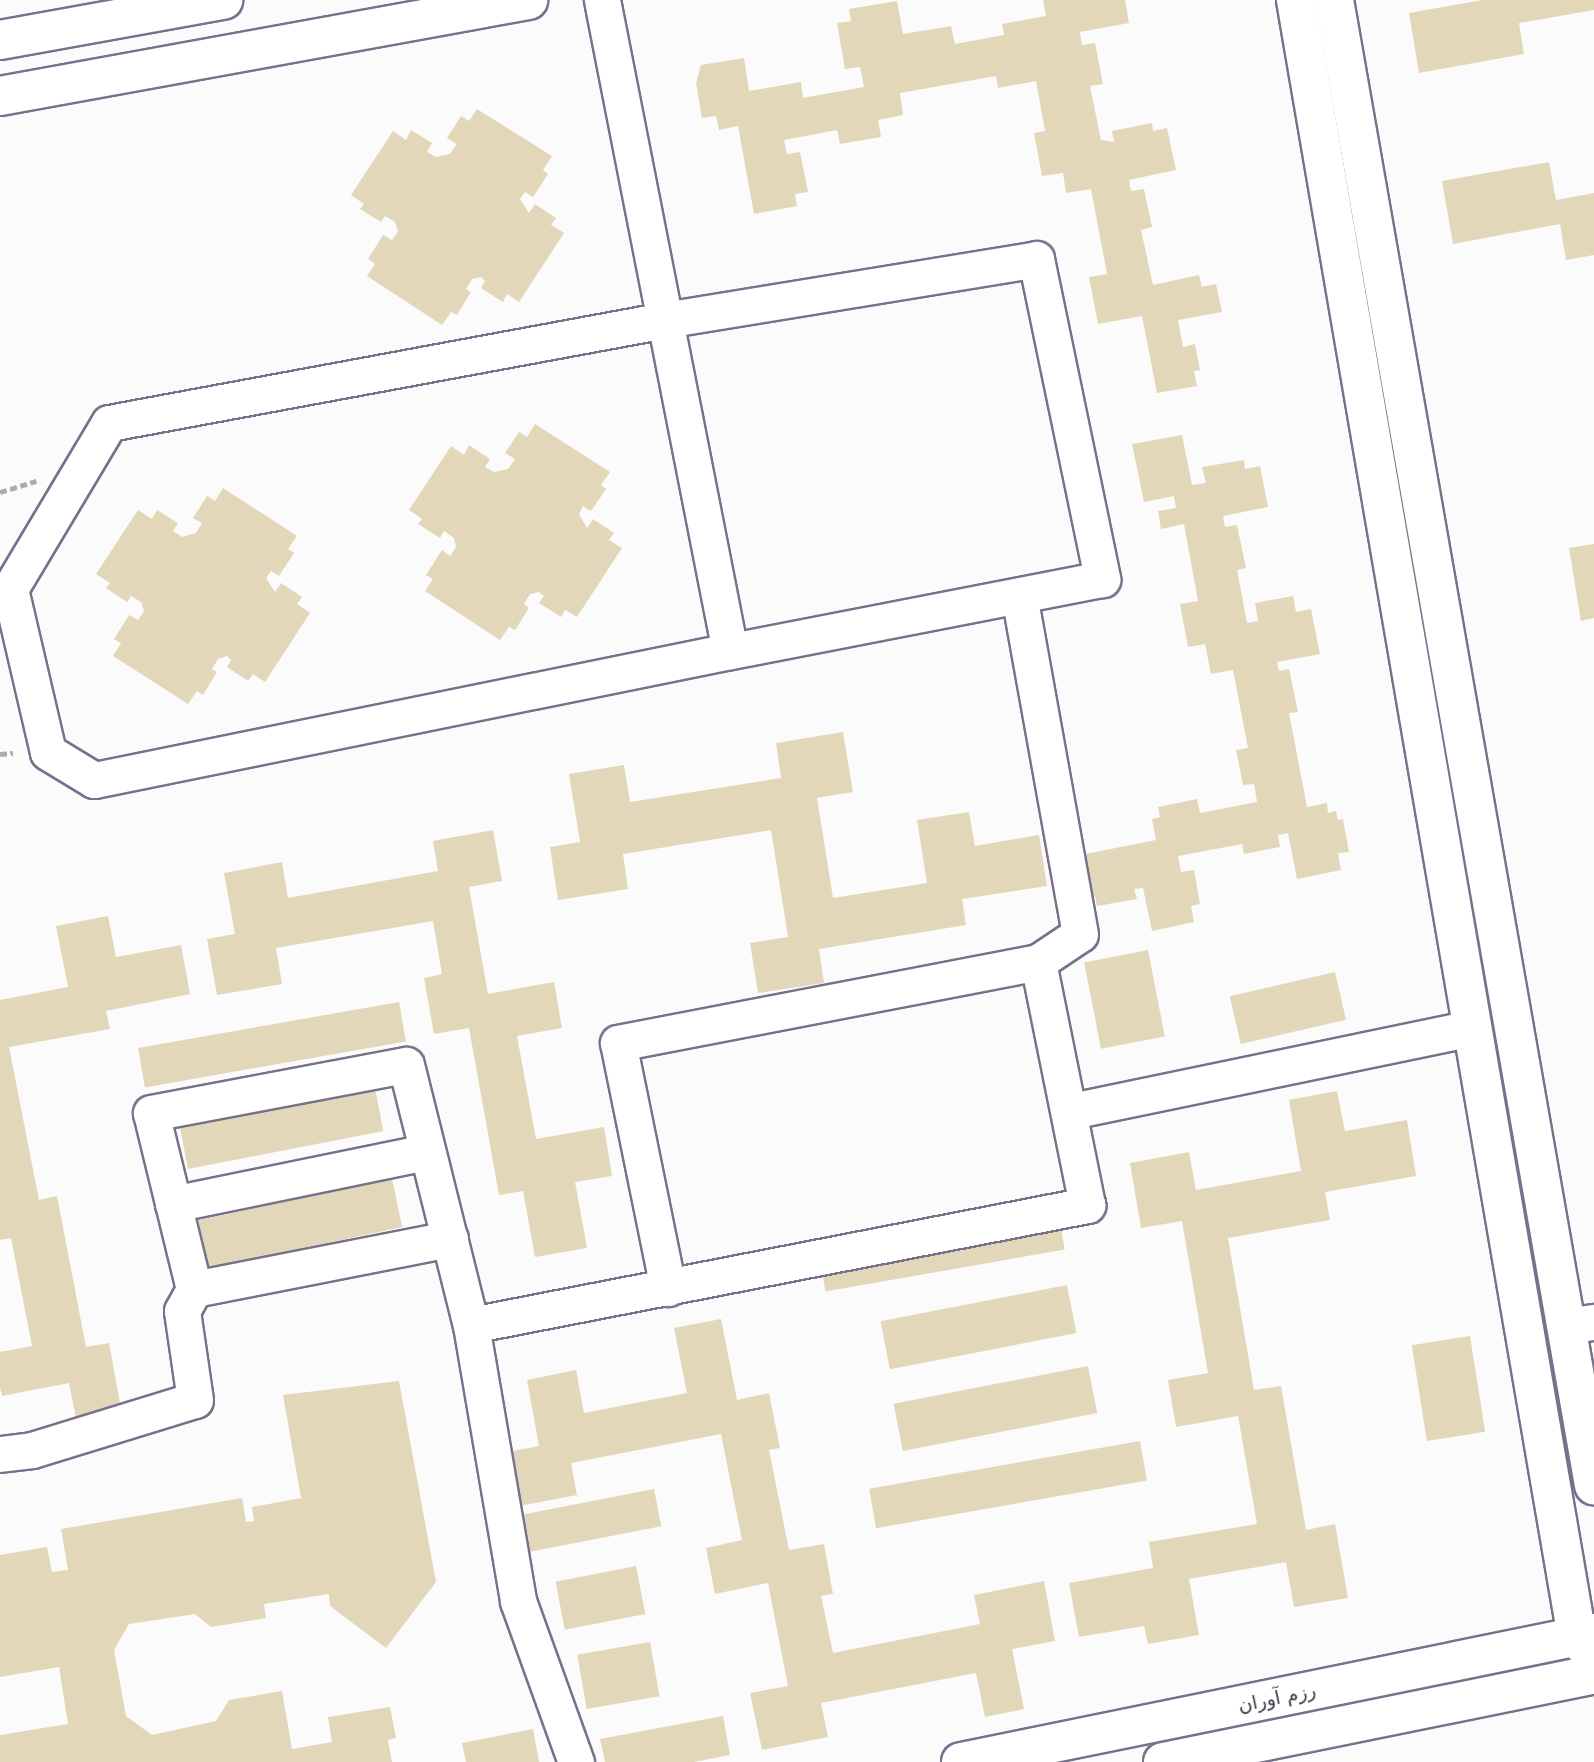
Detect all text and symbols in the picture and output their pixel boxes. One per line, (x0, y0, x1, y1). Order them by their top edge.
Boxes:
street label: رزم آوران (1236, 1679, 1318, 1717)

